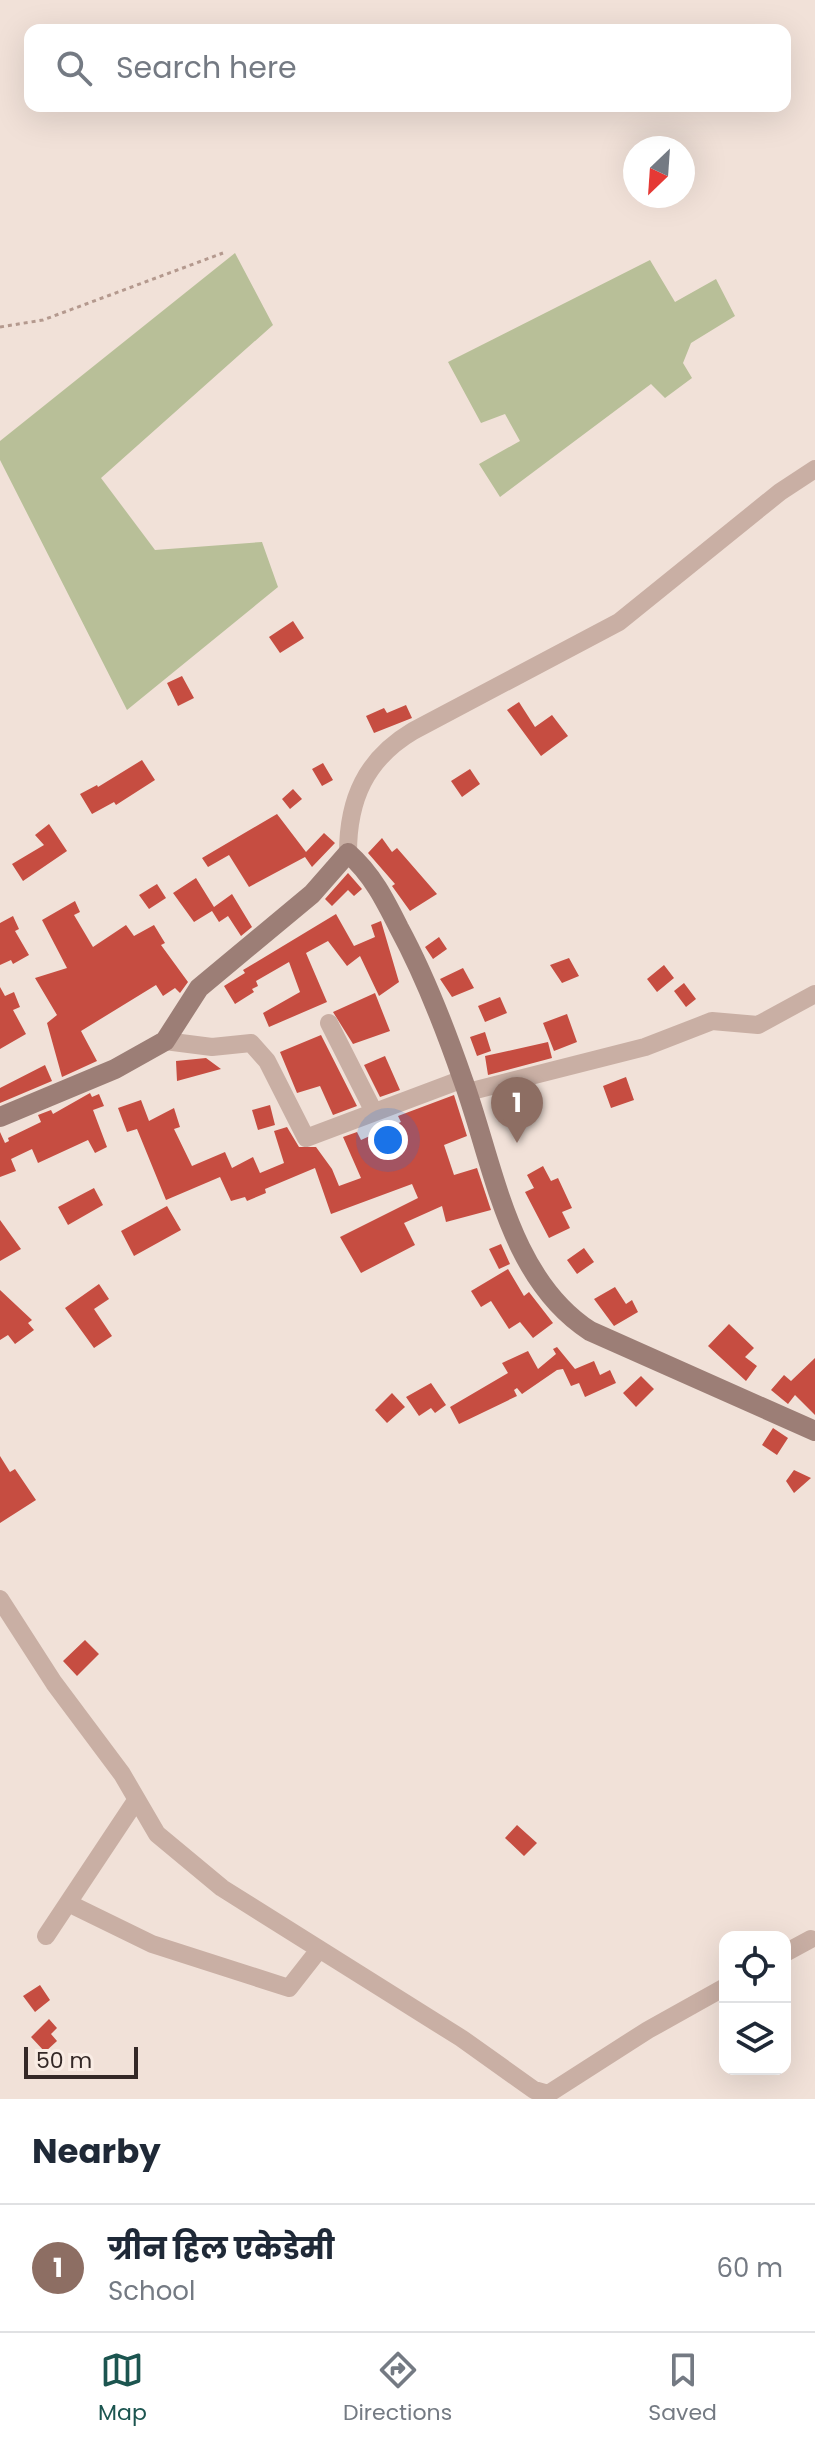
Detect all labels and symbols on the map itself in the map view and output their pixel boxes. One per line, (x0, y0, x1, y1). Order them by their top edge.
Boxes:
north arrow (623, 136, 695, 208)
pin: 1 (491, 1077, 543, 1143)
your location (368, 1120, 408, 1160)
scale bar (24, 2043, 138, 2079)

